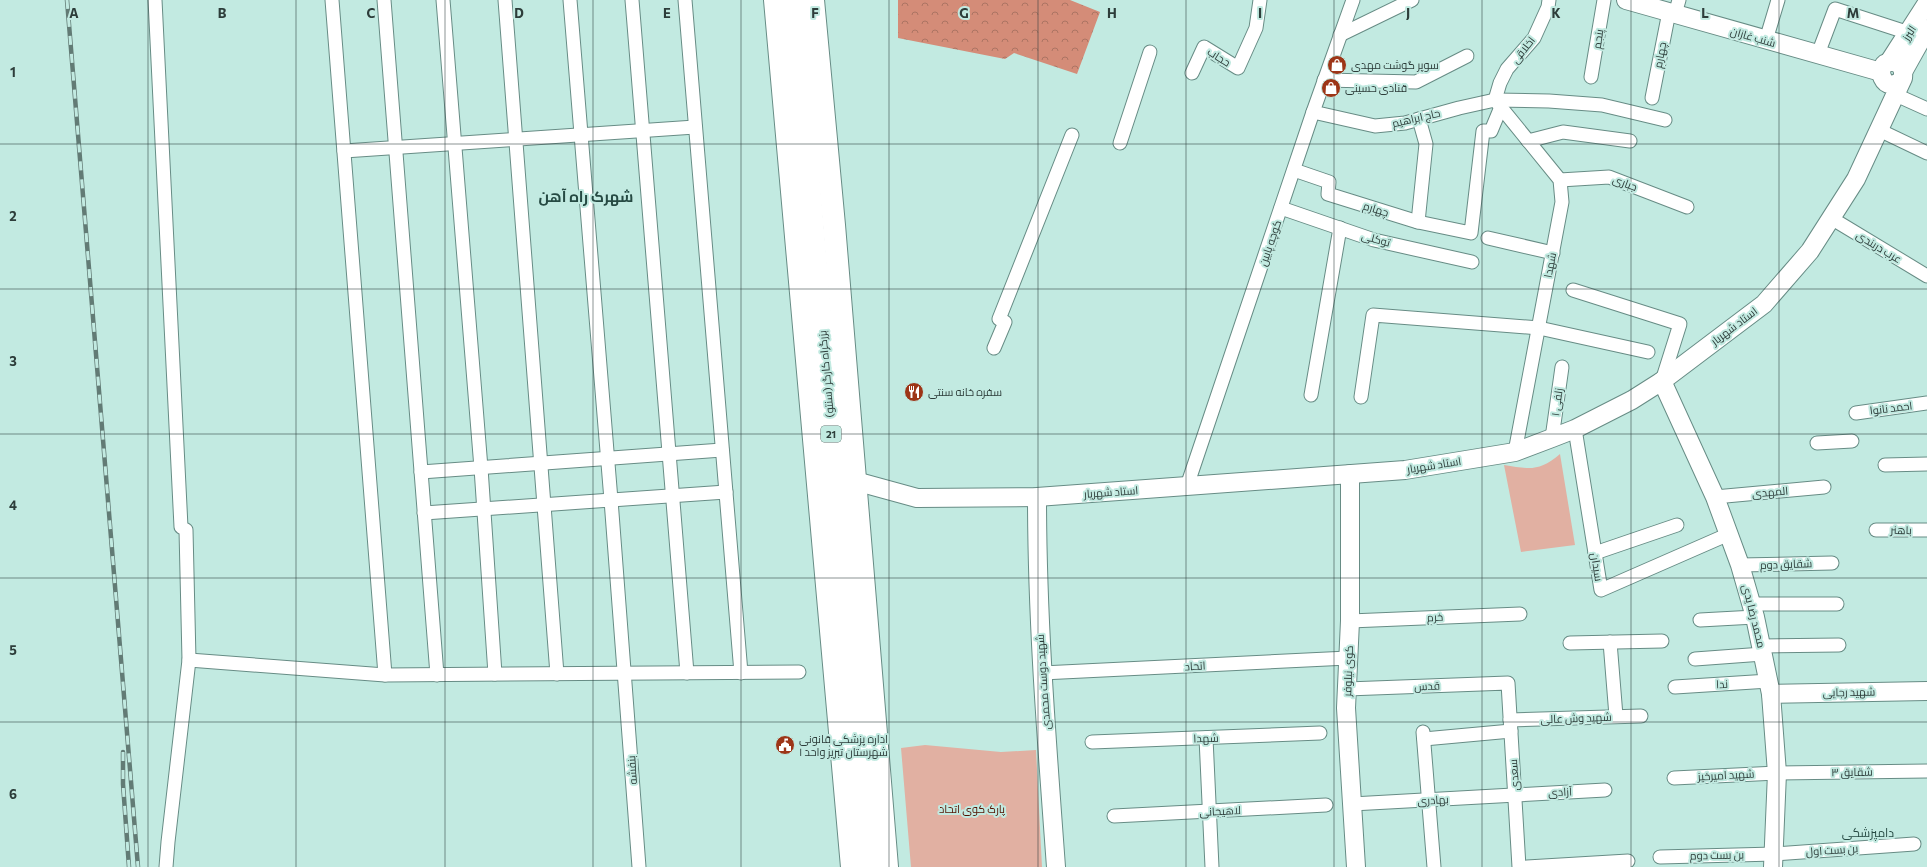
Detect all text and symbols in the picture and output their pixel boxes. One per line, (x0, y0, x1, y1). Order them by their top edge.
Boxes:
text: A (69, 5, 79, 21)
text: B (218, 5, 227, 21)
text: C (367, 5, 376, 21)
text: D (514, 5, 524, 21)
text: E (663, 5, 671, 21)
text: F (811, 5, 819, 21)
text: G (959, 5, 969, 21)
text: H (1107, 5, 1117, 21)
text: I (1258, 5, 1262, 21)
text: J (1406, 5, 1410, 21)
text: K (1551, 5, 1561, 21)
text: L (1701, 5, 1709, 21)
text: M (1847, 5, 1859, 21)
street label: البرز (1898, 23, 1919, 44)
street label: شنب غازان (1729, 24, 1777, 50)
street label: پنجم (1590, 28, 1607, 50)
street label: اخلاقی (1508, 34, 1538, 66)
street label: چهارم (1651, 41, 1670, 69)
street label: حجاب (1205, 45, 1233, 69)
shop icon: سوپر گوشت مهدی (1326, 54, 1348, 76)
place label: سوپر گوشت مهدی (1351, 58, 1439, 72)
text: 1 (10, 64, 16, 80)
shop icon: قنادی حسینی (1320, 77, 1342, 99)
place label: قنادی حسینی (1345, 81, 1407, 95)
street label: حاج ابراهیم (1390, 106, 1442, 131)
street label: جباری (1611, 172, 1639, 194)
district label: شهرک راه آهن (539, 187, 633, 206)
street label: چهارم (1361, 198, 1391, 221)
text: 2 (9, 208, 17, 224)
street label: کوچه پایین (1256, 218, 1284, 268)
street label: توکلی (1360, 228, 1392, 250)
street label: عرب دربندی (1854, 228, 1904, 266)
street label: شهدا (1541, 251, 1559, 279)
street label: استاد شهریار (1707, 304, 1760, 349)
street label: بزرگراه کارگر (سنتو) (815, 330, 837, 418)
text: 3 (9, 353, 17, 369)
restaurant icon: سفره خانه سنتی (903, 381, 925, 403)
place label: سفره خانه سنتی (928, 385, 1002, 399)
street label: زلفی ۱ (1548, 387, 1566, 417)
street label: احمد نانوا (1869, 398, 1913, 418)
road number: 21 (821, 426, 841, 442)
street label: استاد شهریار (1405, 454, 1462, 476)
street label: استاد شهریار (1082, 483, 1139, 501)
street label: المهدی (1751, 483, 1789, 501)
text: 4 (9, 497, 17, 513)
street label: باهنر (1889, 523, 1912, 537)
street label: سیدان (1588, 552, 1606, 582)
street label: شقایق دوم (1760, 556, 1812, 573)
street label: محمد رضا یدی (1739, 583, 1769, 649)
street label: خرم (1426, 610, 1444, 625)
street label: شهید دوست محمدی (1033, 634, 1053, 730)
text: 5 (9, 642, 17, 658)
street label: کوی نیلوفر (1340, 645, 1356, 698)
street label: اتحاد (1184, 658, 1206, 673)
street label: ندا (1716, 677, 1728, 690)
street label: قدس (1414, 679, 1440, 693)
street label: شهید رجایی (1823, 685, 1875, 699)
street label: شهید وش عالی (1540, 710, 1612, 726)
street label: شهدا (1193, 731, 1219, 745)
place label: اداره پزشکی قانونی شهرستان تبریز واحد ۱ (799, 732, 888, 759)
public building icon: اداره پزشکی قانونی شهرستان تبریز واحد ۱ (774, 734, 796, 756)
street label: بنفشه (624, 755, 639, 785)
street label: سعدی (1506, 759, 1522, 791)
street label: شقایق ۳ (1831, 765, 1873, 779)
street label: شهید امیرخیز (1696, 767, 1755, 784)
street label: آزادی (1548, 784, 1572, 800)
text: 6 (9, 786, 17, 802)
street label: بهادری (1417, 792, 1449, 808)
park label: پارک کوی اتحاد (939, 802, 1005, 816)
street label: لاهیجانی (1199, 803, 1241, 819)
district label: دامپزشکی (1842, 825, 1894, 842)
street label: بن بست اول (1805, 841, 1859, 859)
street label: بن بست دوم (1690, 848, 1744, 863)

